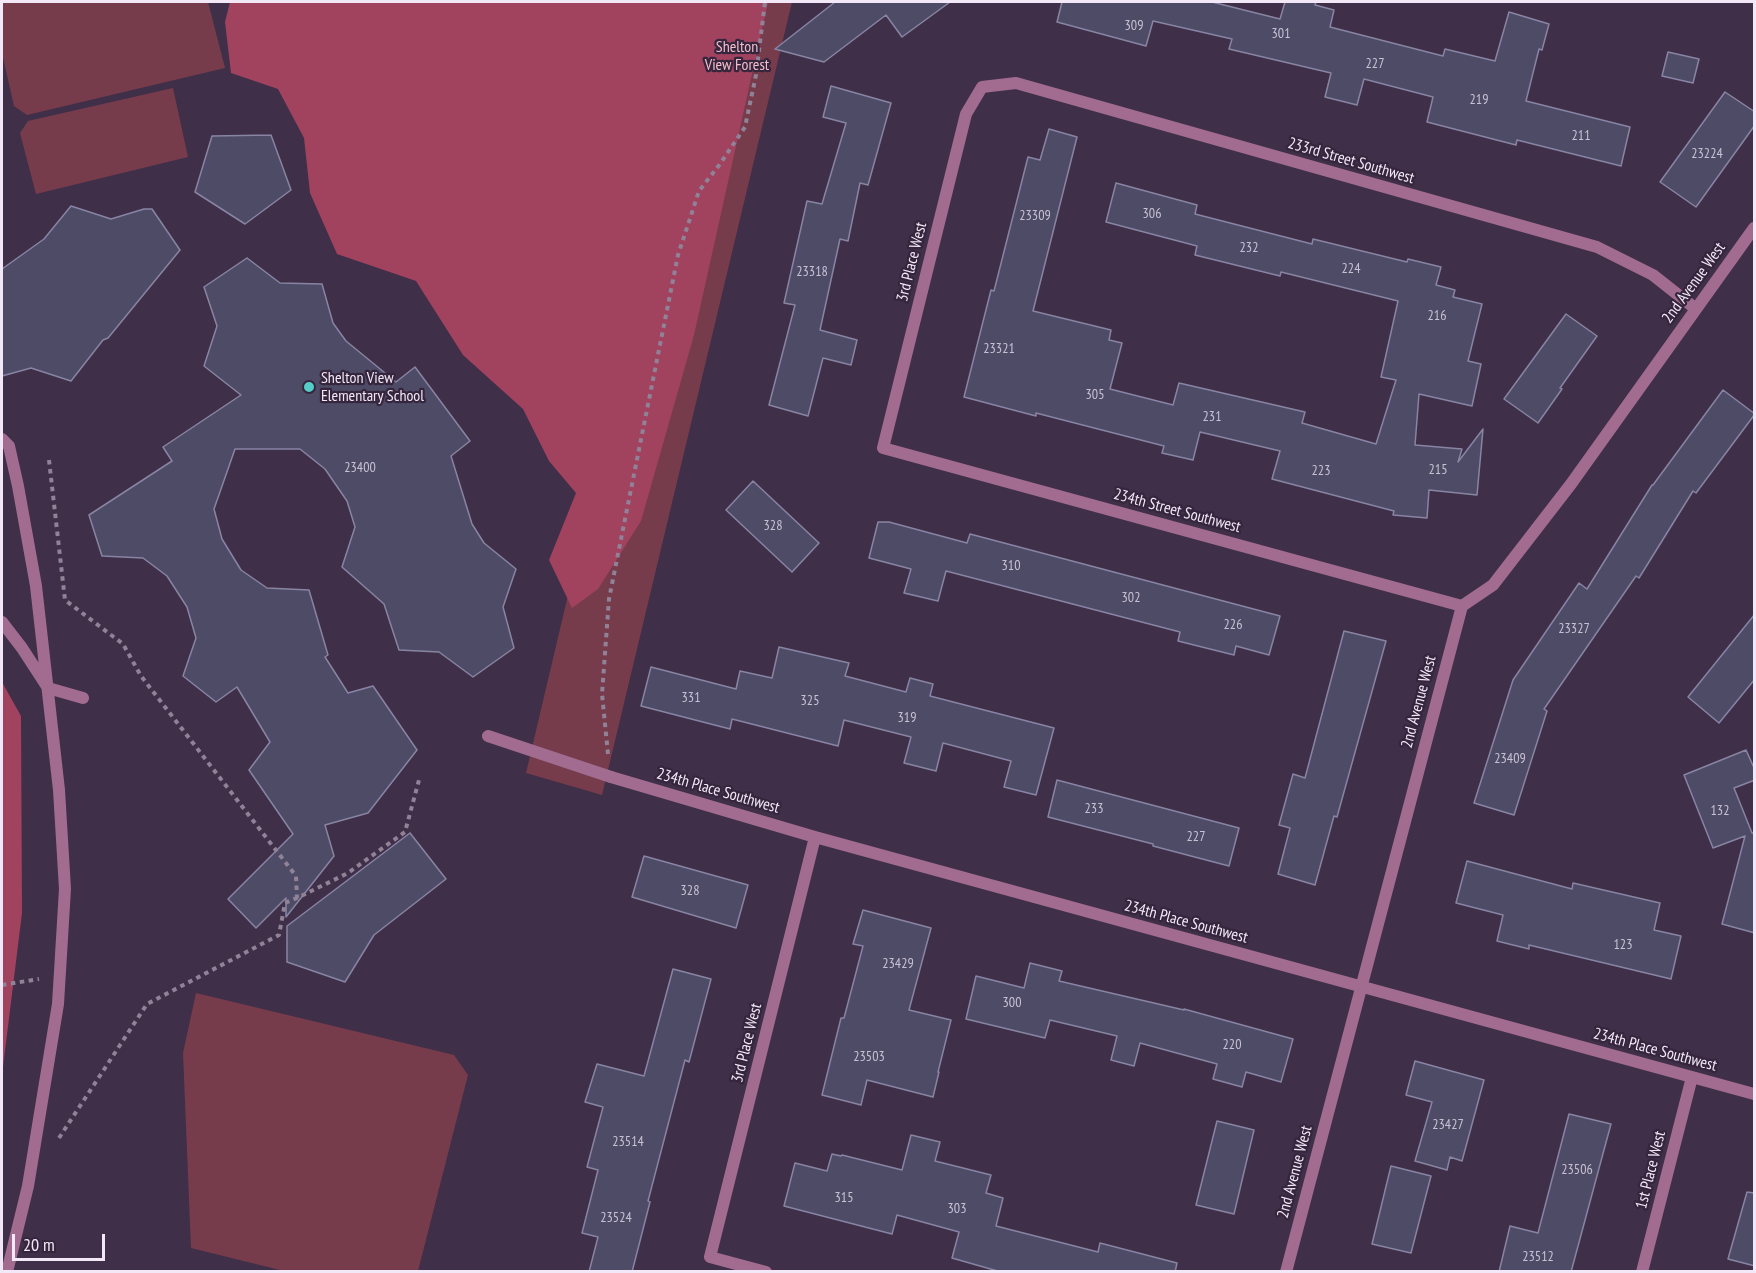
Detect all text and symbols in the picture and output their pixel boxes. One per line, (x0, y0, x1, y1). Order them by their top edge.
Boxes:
house number: 309 (1125, 18, 1143, 34)
house number: 301 (1272, 26, 1290, 42)
park label: Shelton View Forest (705, 37, 769, 75)
house number: 227 (1366, 56, 1384, 72)
house number: 219 (1470, 92, 1488, 108)
house number: 211 (1572, 128, 1590, 144)
street label: 233rd Street Southwest (1286, 134, 1416, 188)
house number: 23224 (1691, 146, 1723, 162)
house number: 306 (1143, 206, 1161, 222)
house number: 23309 (1019, 208, 1051, 224)
street label: 3rd Place West (893, 220, 931, 304)
street label: 2nd Avenue West (1658, 239, 1730, 327)
house number: 232 (1240, 240, 1258, 256)
house number: 224 (1342, 261, 1360, 277)
house number: 23318 (796, 264, 828, 280)
house number: 216 (1428, 308, 1446, 324)
house number: 23321 (983, 341, 1015, 357)
place label: Shelton View Elementary School (321, 368, 424, 406)
marker: Shelton View Elementary School (302, 380, 316, 394)
house number: 305 (1086, 387, 1104, 403)
house number: 231 (1203, 409, 1221, 425)
house number: 23400 (344, 460, 376, 476)
house number: 215 (1429, 462, 1447, 478)
house number: 223 (1312, 463, 1330, 479)
street label: 234th Street Southwest (1111, 485, 1243, 537)
house number: 328 (764, 518, 782, 534)
house number: 310 (1002, 558, 1020, 574)
house number: 302 (1122, 590, 1140, 606)
house number: 226 (1224, 617, 1242, 633)
house number: 23327 (1558, 621, 1590, 637)
street label: 2nd Avenue West (1397, 654, 1441, 750)
house number: 331 (682, 690, 700, 706)
house number: 325 (801, 693, 819, 709)
house number: 319 (898, 710, 916, 726)
house number: 23409 (1494, 751, 1526, 767)
street label: 234th Place Southwest (654, 764, 782, 818)
house number: 233 (1085, 801, 1103, 817)
house number: 132 (1711, 803, 1729, 819)
house number: 227 (1187, 829, 1205, 845)
house number: 328 (681, 883, 699, 899)
street label: 234th Place Southwest (1122, 896, 1250, 948)
house number: 123 (1614, 937, 1632, 953)
house number: 23429 (882, 956, 914, 972)
house number: 300 (1003, 995, 1021, 1011)
street label: 3rd Place West (728, 1001, 766, 1085)
street label: 234th Place Southwest (1591, 1024, 1719, 1076)
house number: 220 (1223, 1037, 1241, 1053)
house number: 23503 (853, 1049, 885, 1065)
house number: 23427 (1432, 1117, 1464, 1133)
street label: 2nd Avenue West (1273, 1124, 1317, 1220)
street label: 1st Place West (1632, 1129, 1670, 1211)
house number: 23514 (612, 1134, 644, 1150)
house number: 23506 (1561, 1162, 1593, 1178)
house number: 315 (835, 1190, 853, 1206)
house number: 303 (948, 1201, 966, 1217)
house number: 23524 (600, 1210, 632, 1226)
scale bar (15, 1222, 108, 1260)
text: 20 m (23, 1233, 55, 1256)
house number: 23512 (1522, 1249, 1554, 1265)

